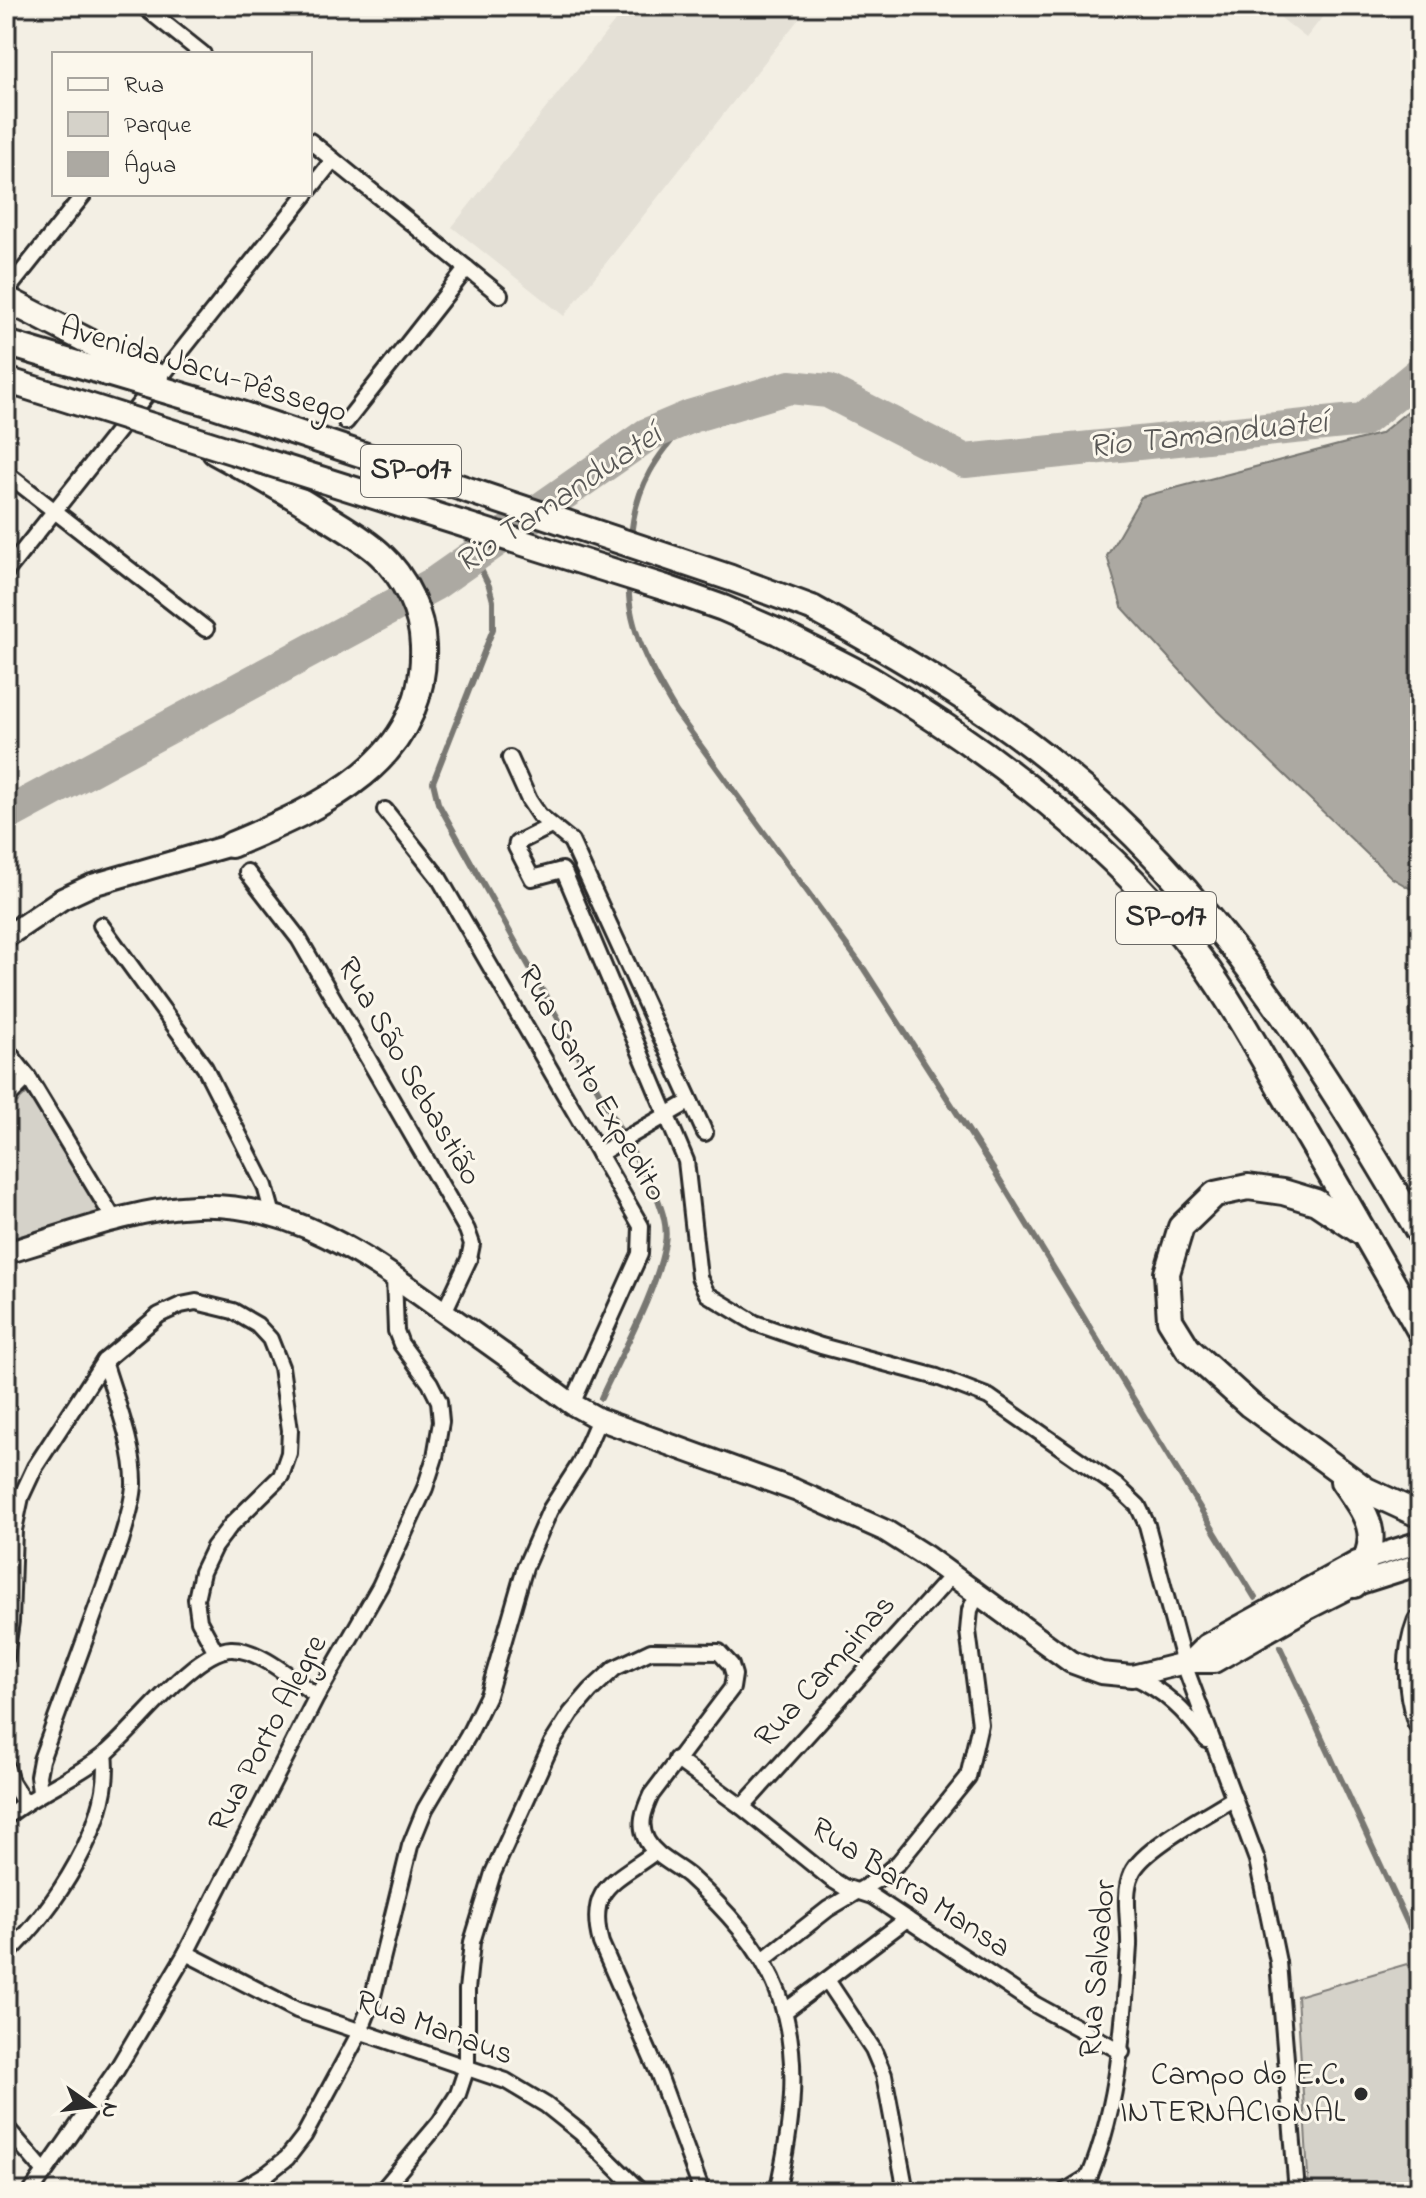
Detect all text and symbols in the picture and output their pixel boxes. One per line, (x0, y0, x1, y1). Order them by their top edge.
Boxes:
legend (52, 52, 312, 196)
text: Rua (124, 69, 164, 104)
text: Parque (124, 109, 191, 144)
text: Água (124, 149, 176, 184)
street label: Avenida Jacu-Pêssego (53, 305, 353, 437)
water label: Rio Tamanduateí (1086, 398, 1335, 473)
water label: Rio Tamanduateí (446, 409, 677, 588)
road number: SP-017 (361, 445, 461, 497)
road number: SP-017 (1116, 892, 1216, 944)
street label: Rua São Sebastião (323, 949, 493, 1195)
street label: Rua Santo Expedito (504, 957, 678, 1211)
street label: Rua Campinas (744, 1584, 908, 1760)
street label: Rua Porto Alegre (197, 1626, 341, 1841)
street label: Rua Barra Mansa (800, 1806, 1020, 1972)
street label: Rua Salvador (1068, 1878, 1130, 2060)
street label: Rua Manaus (348, 1979, 520, 2079)
place label: Campo do E.C. INTERNACIONAL (1120, 2053, 1345, 2137)
north arrow (52, 2066, 132, 2146)
marker: Campo do E.C. INTERNACIONAL (1352, 2085, 1370, 2103)
text: N (91, 2099, 126, 2121)

